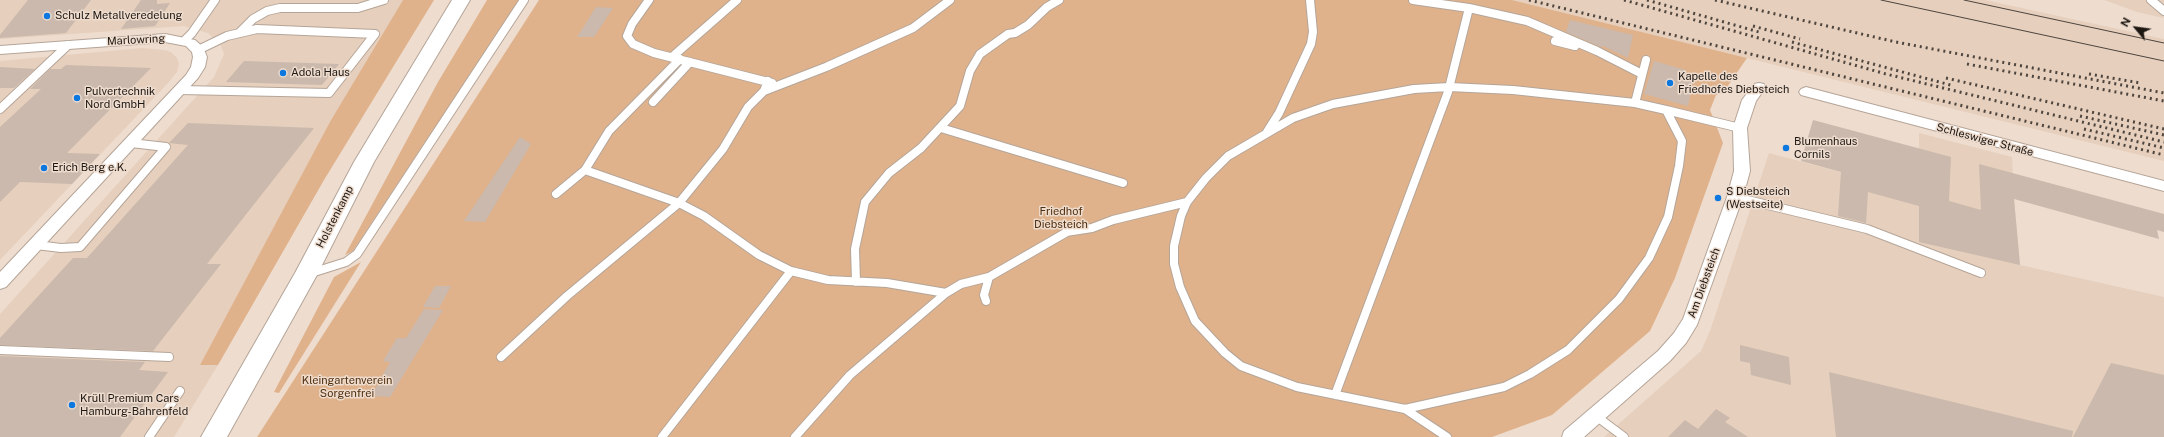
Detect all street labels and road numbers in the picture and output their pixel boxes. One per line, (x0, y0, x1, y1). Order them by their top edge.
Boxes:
street label: Marlowring (107, 32, 165, 48)
street label: Schleswiger Straße (1935, 121, 2035, 159)
street label: Holstenkamp (314, 184, 356, 250)
street label: Am Diebsteich (1685, 246, 1723, 320)

